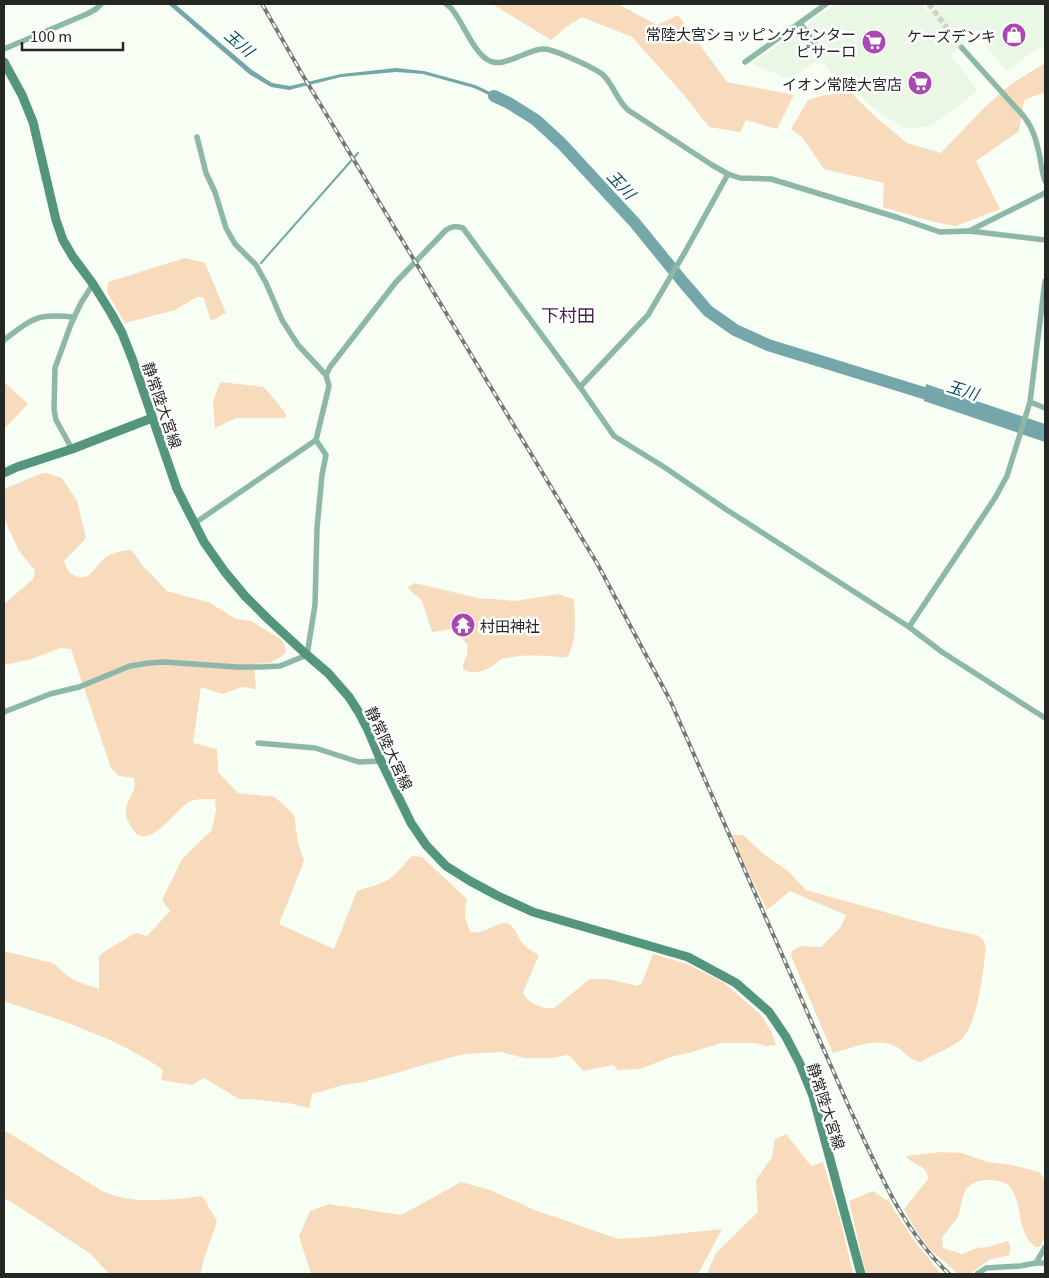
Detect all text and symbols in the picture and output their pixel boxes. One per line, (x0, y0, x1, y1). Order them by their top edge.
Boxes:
scale bar (22, 20, 124, 52)
water label: 玉川 (220, 22, 261, 63)
shop icon: ケーズデンキ (1001, 22, 1027, 48)
place label: 常陸大宮ショッピングセンター ピサーロ (646, 23, 856, 61)
text: 100 m (30, 25, 72, 46)
place label: ケーズデンキ (907, 25, 996, 46)
supermarket icon: 常陸大宮ショッピングセンター ピサーロ (861, 29, 887, 55)
supermarket icon: イオン常陸大宮店 (907, 70, 933, 96)
place label: イオン常陸大宮店 (782, 73, 902, 94)
water label: 玉川 (602, 164, 643, 205)
district label: 下村田 (541, 301, 595, 327)
street label: 静常陸大宮線 (138, 359, 188, 451)
water label: 玉川 (944, 373, 984, 406)
temple icon: 村田神社 (450, 612, 476, 638)
place label: 村田神社 (480, 615, 540, 636)
street label: 静常陸大宮線 (361, 703, 419, 793)
street label: 静常陸大宮線 (803, 1060, 851, 1152)

